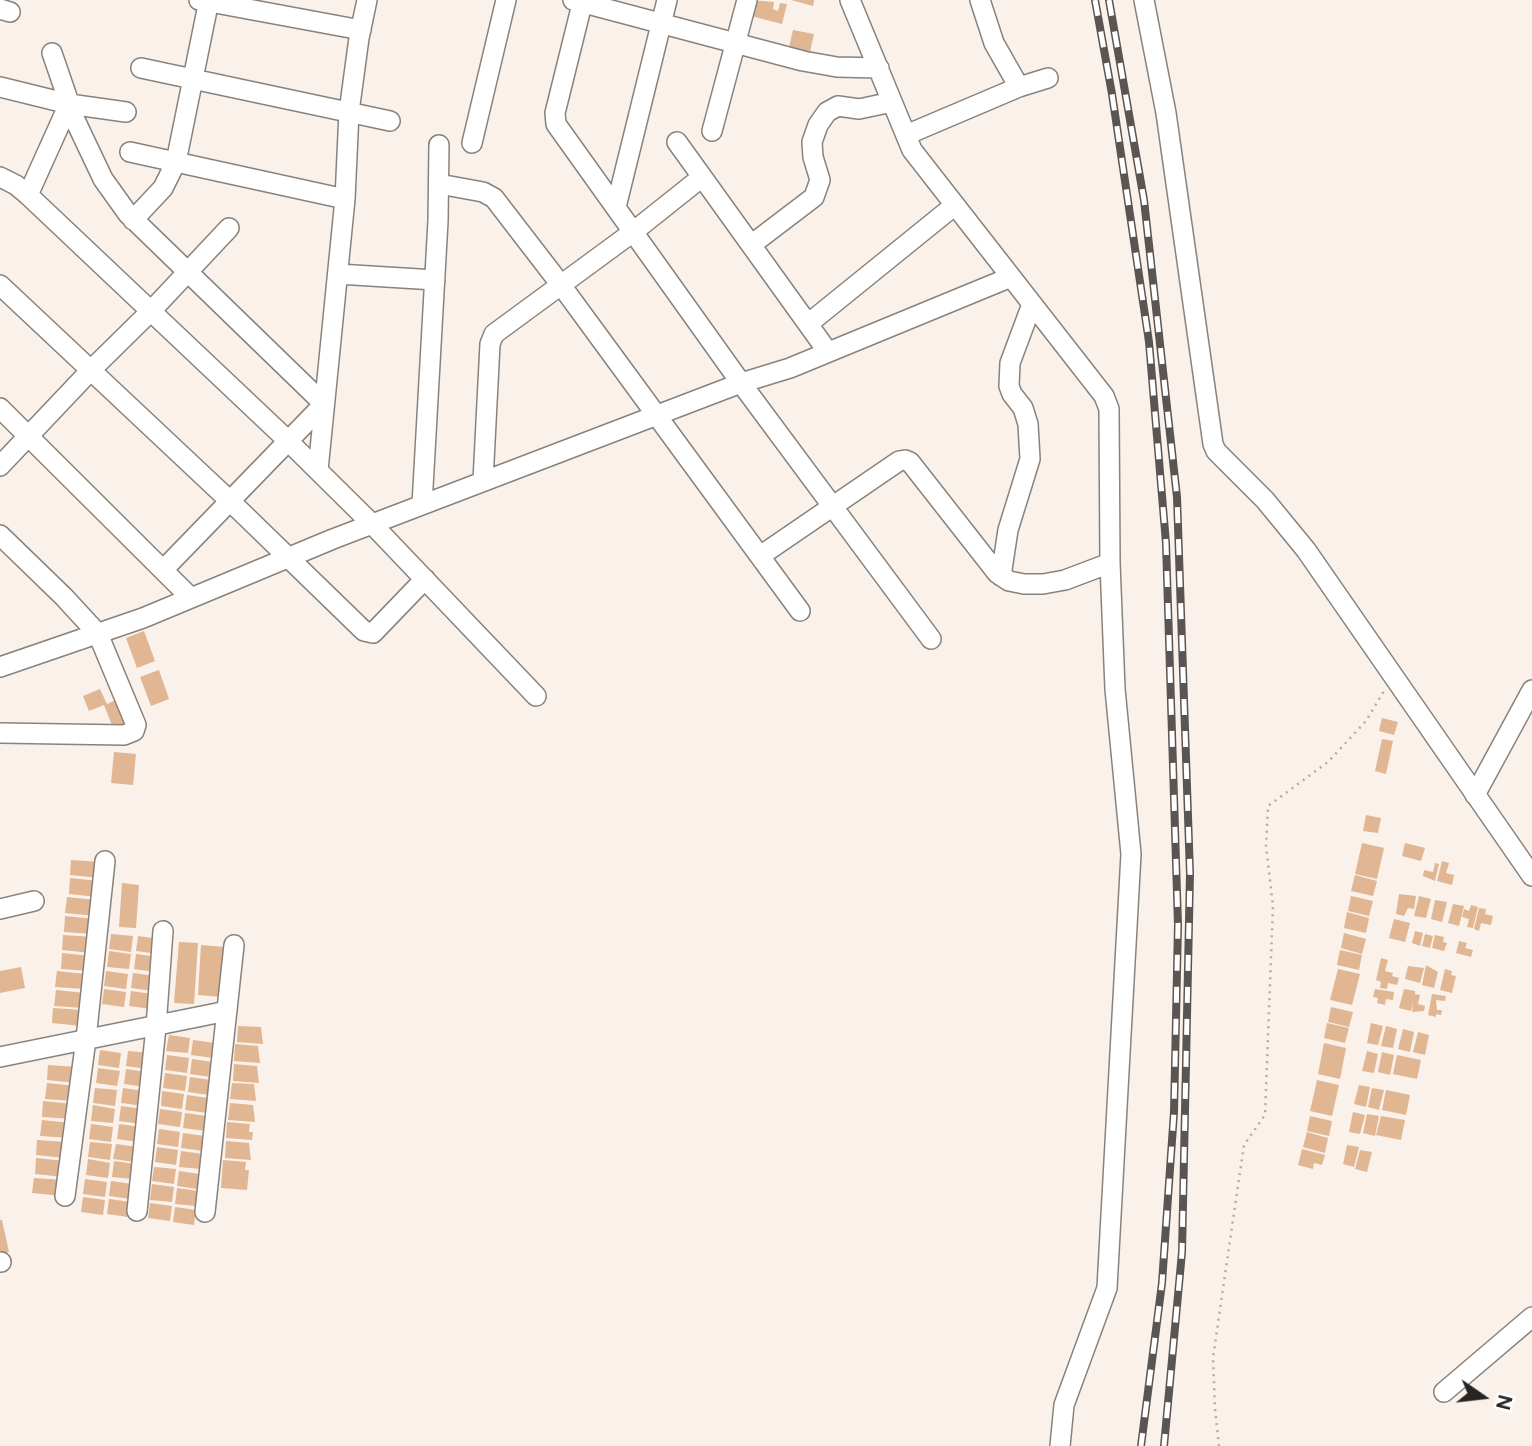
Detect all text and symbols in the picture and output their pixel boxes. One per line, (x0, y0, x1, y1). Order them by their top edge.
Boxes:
north arrow (1448, 1362, 1518, 1432)
text: N (1491, 1392, 1517, 1412)

